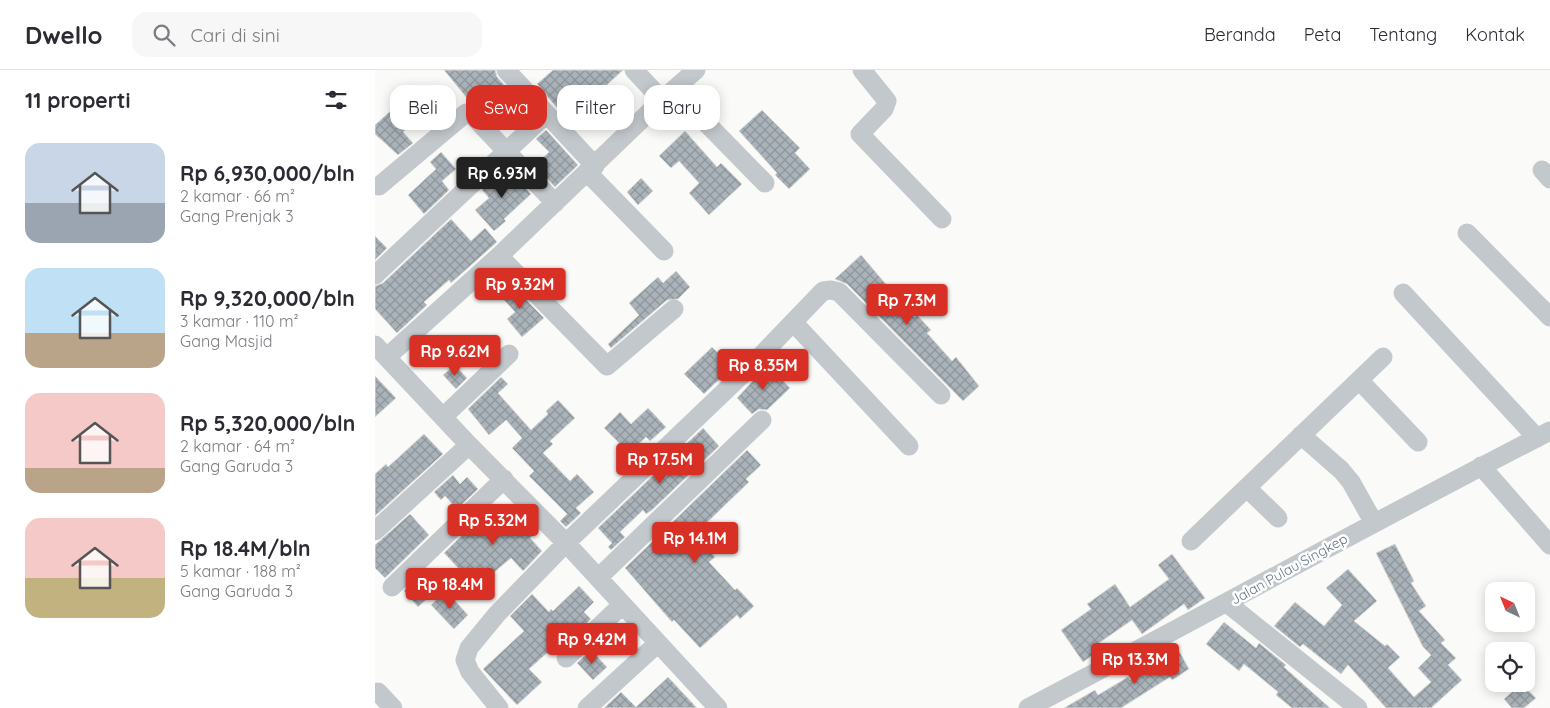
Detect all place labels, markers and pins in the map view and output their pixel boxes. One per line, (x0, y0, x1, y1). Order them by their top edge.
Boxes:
pin: Rp 6.93M (450, 156, 554, 199)
pin: Rp 9.32M (468, 268, 572, 310)
pin: Rp 7.3M (861, 284, 953, 326)
pin: Rp 9.62M (403, 334, 507, 377)
pin: Rp 8.35M (711, 348, 815, 391)
pin: Rp 17.5M (608, 442, 712, 485)
pin: Rp 5.32M (441, 504, 545, 546)
pin: Rp 14.1M (643, 522, 747, 564)
pin: Rp 18.4M (398, 568, 502, 610)
pin: Rp 9.42M (540, 622, 644, 665)
pin: Rp 13.3M (1083, 642, 1187, 685)

